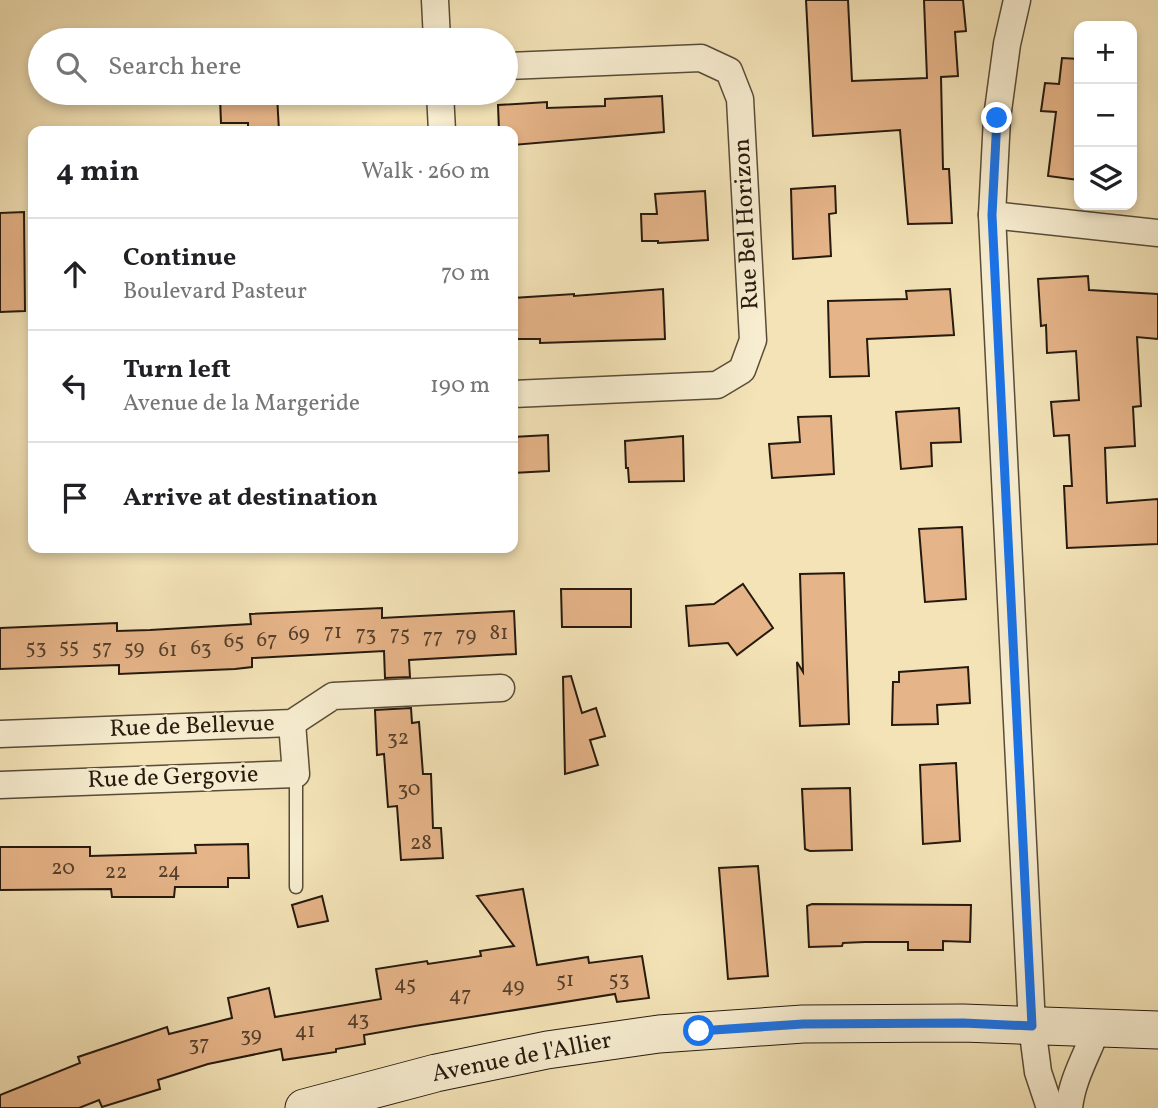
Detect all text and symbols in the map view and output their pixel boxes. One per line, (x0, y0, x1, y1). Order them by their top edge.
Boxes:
map controls (1074, 21, 1137, 210)
button: + (1074, 21, 1137, 84)
search box (28, 28, 518, 105)
icon: search (52, 48, 90, 86)
text: Search here (108, 49, 241, 85)
button: − (1074, 84, 1137, 147)
route end (981, 102, 1012, 133)
street label: Rue Bel Horizon (726, 137, 768, 311)
button: layers (1074, 147, 1137, 210)
text: 4 min (56, 151, 140, 193)
text: Walk · 260 m (361, 156, 490, 188)
text: Continue (123, 240, 236, 276)
icon: ahead (56, 255, 94, 293)
text: 70 m (441, 258, 490, 290)
text: Boulevard Pasteur (123, 276, 307, 308)
text: Turn left (123, 352, 231, 388)
icon: left (56, 367, 94, 405)
text: 190 m (430, 370, 490, 402)
text: Avenue de la Margeride (123, 388, 360, 420)
icon: arrive (56, 479, 94, 517)
text: Arrive at destination (123, 480, 378, 516)
house number: 71 (324, 618, 342, 647)
house number: 81 (490, 619, 508, 648)
house number: 69 (288, 620, 310, 649)
house number: 73 (356, 620, 376, 649)
house number: 75 (390, 620, 410, 649)
house number: 79 (456, 621, 477, 650)
house number: 77 (423, 623, 443, 652)
house number: 67 (257, 626, 277, 655)
house number: 65 (224, 627, 244, 656)
house number: 55 (59, 632, 79, 661)
house number: 53 (26, 633, 46, 662)
house number: 57 (92, 634, 112, 663)
house number: 59 (124, 634, 144, 663)
house number: 63 (190, 634, 212, 663)
house number: 61 (159, 636, 177, 665)
street label: Rue de Bellevue (109, 707, 275, 747)
house number: 32 (387, 724, 409, 753)
street label: Rue de Gergovie (87, 758, 259, 798)
house number: 30 (398, 775, 420, 804)
house number: 28 (410, 829, 432, 858)
house number: 20 (51, 854, 75, 883)
house number: 24 (157, 857, 181, 886)
house number: 22 (105, 858, 127, 887)
house number: 53 (609, 965, 629, 994)
house number: 51 (556, 966, 574, 995)
house number: 45 (394, 970, 416, 999)
house number: 49 (502, 972, 525, 1001)
house number: 47 (449, 981, 471, 1010)
house number: 43 (347, 1005, 369, 1034)
route start (683, 1015, 714, 1046)
house number: 41 (295, 1017, 315, 1046)
house number: 39 (240, 1021, 262, 1050)
street label: Avenue de l'Allier (429, 1024, 615, 1092)
house number: 37 (189, 1030, 209, 1059)

